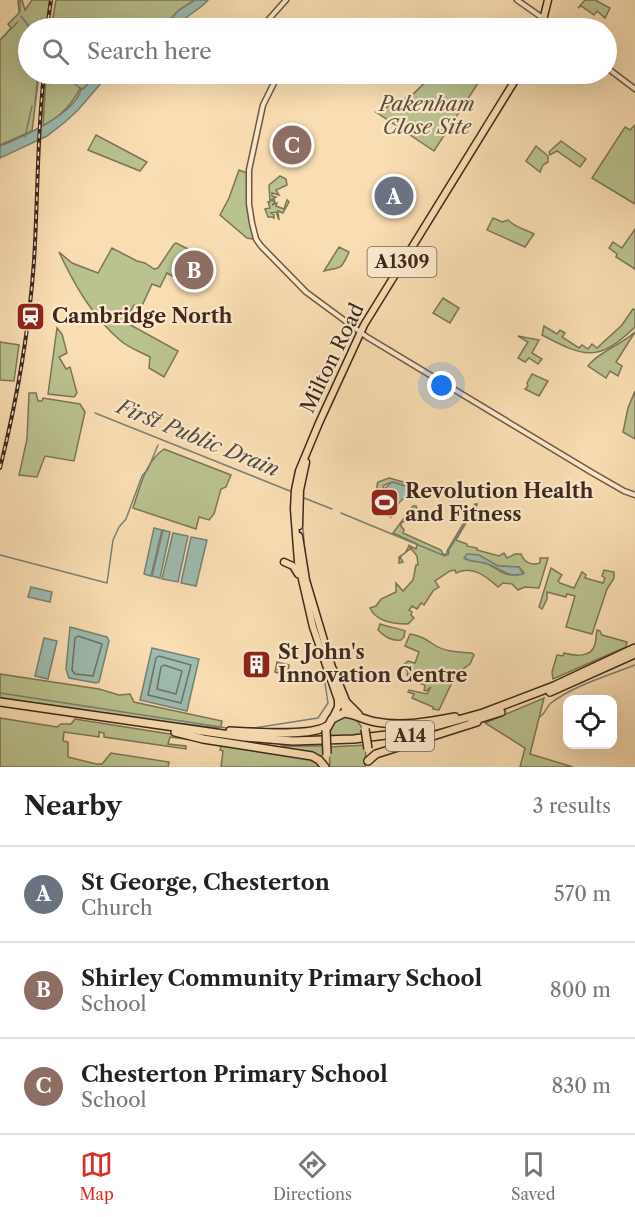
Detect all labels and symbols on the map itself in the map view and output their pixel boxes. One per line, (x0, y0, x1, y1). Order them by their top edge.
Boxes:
park label: Pakenham Close Site (377, 92, 475, 139)
pin: C (272, 122, 312, 168)
pin: A (374, 174, 414, 218)
road number: A1309 (368, 247, 436, 277)
pin: B (174, 248, 214, 292)
street label: Milton Road (295, 299, 369, 417)
station icon: Cambridge North (15, 300, 47, 332)
place label: Cambridge North (52, 304, 233, 328)
your location (427, 371, 456, 400)
water label: First Public Drain (111, 393, 283, 482)
place label: Revolution Health and Fitness (405, 479, 594, 526)
sports icon: Revolution Health and Fitness (368, 487, 400, 519)
place label: St John's Innovation Centre (278, 640, 467, 687)
building icon: St John's Innovation Centre (241, 648, 273, 680)
road number: A14 (386, 721, 434, 751)

